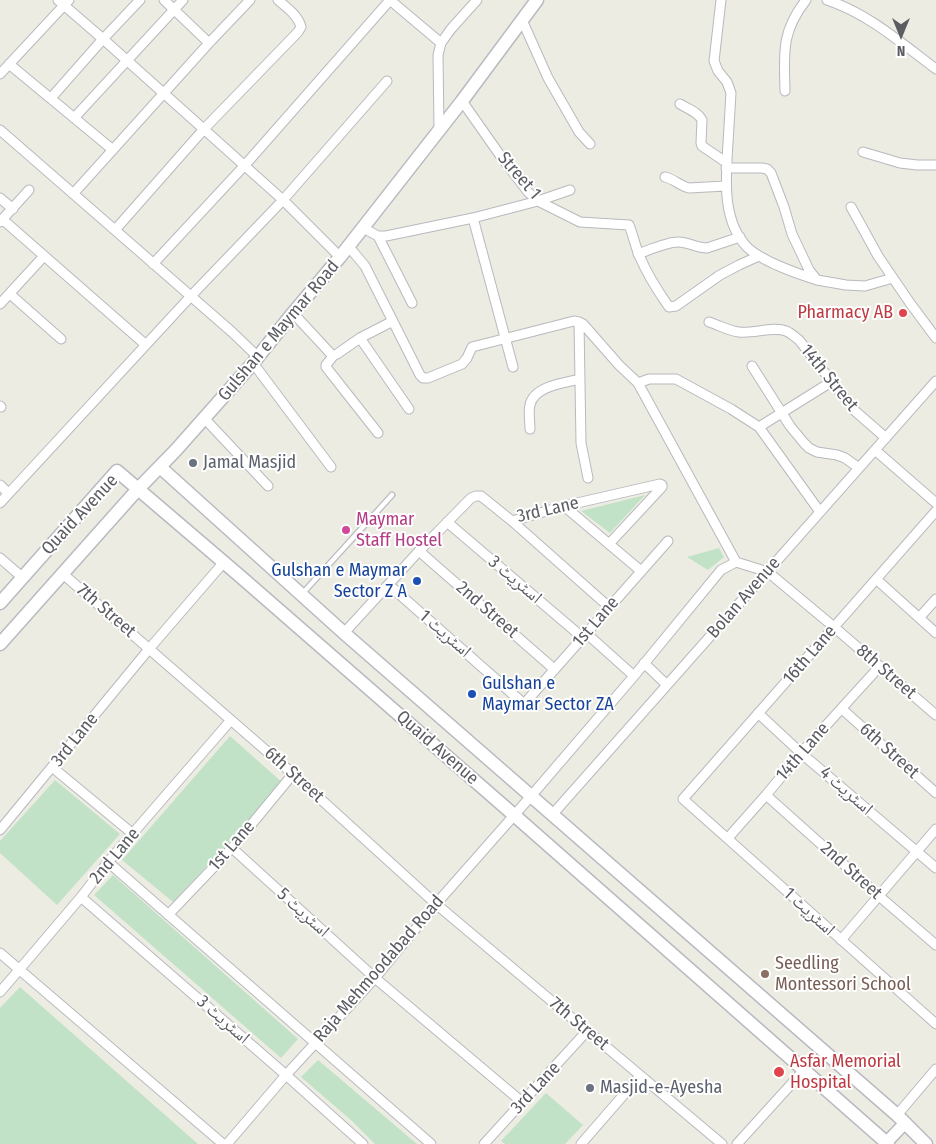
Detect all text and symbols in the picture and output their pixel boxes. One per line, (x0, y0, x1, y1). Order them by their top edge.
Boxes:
north arrow (876, 10, 926, 60)
text: N (897, 42, 905, 59)
street label: Street 1 (493, 148, 545, 204)
street label: Gulshan e Maymar Road (214, 256, 344, 406)
place label: Pharmacy AB (797, 302, 893, 324)
marker: Pharmacy AB (897, 307, 909, 319)
street label: 14th Street (796, 340, 862, 416)
place label: Jamal Masjid (203, 452, 296, 474)
marker: Jamal Masjid (187, 457, 199, 469)
street label: Quaid Avenue (37, 470, 123, 560)
street label: 3rd Lane (515, 492, 581, 528)
place label: Maymar Staff Hostel (356, 509, 442, 552)
marker: Maymar Staff Hostel (340, 524, 352, 536)
street label: اسٹریٹ 3 (484, 551, 546, 609)
street label: Bolan Avenue (703, 553, 785, 643)
place label: Gulshan e Maymar Sector Z A (271, 560, 407, 602)
marker: Gulshan e Maymar Sector Z A (411, 575, 423, 587)
street label: 2nd Street (451, 577, 523, 643)
street label: 7th Street (72, 580, 140, 642)
street label: 1st Lane (568, 592, 624, 652)
street label: اسٹریٹ 1 (415, 606, 475, 662)
street label: 16th Lane (779, 621, 841, 689)
street label: 8th Street (851, 640, 921, 704)
place label: Gulshan e Maymar Sector ZA (482, 673, 614, 716)
marker: Gulshan e Maymar Sector ZA (466, 688, 478, 700)
street label: Quaid Avenue (391, 706, 483, 790)
street label: 3rd Lane (47, 709, 103, 771)
street label: 14th Lane (772, 718, 834, 786)
street label: 6th Street (855, 719, 923, 783)
street label: 6th Street (260, 743, 328, 807)
street label: اسٹریٹ 4 (815, 762, 877, 820)
street label: 1st Lane (204, 816, 260, 876)
street label: 2nd Lane (85, 824, 145, 888)
street label: 2nd Street (816, 838, 886, 904)
street label: اسٹریٹ 1 (779, 883, 839, 941)
street label: اسٹریٹ 5 (272, 884, 334, 942)
street label: Raja Mehmoodabad Road (309, 891, 449, 1047)
place label: Seedling Montessori School (775, 953, 911, 996)
marker: Seedling Montessori School (759, 968, 771, 980)
street label: اسٹریٹ 3 (192, 991, 254, 1049)
street label: 7th Street (545, 993, 613, 1055)
place label: Asfar Memorial Hospital (790, 1051, 901, 1094)
street label: 3rd Lane (507, 1058, 565, 1118)
marker: Asfar Memorial Hospital (772, 1065, 786, 1079)
place label: Masjid-e-Ayesha (600, 1077, 722, 1099)
marker: Masjid-e-Ayesha (584, 1082, 596, 1094)

